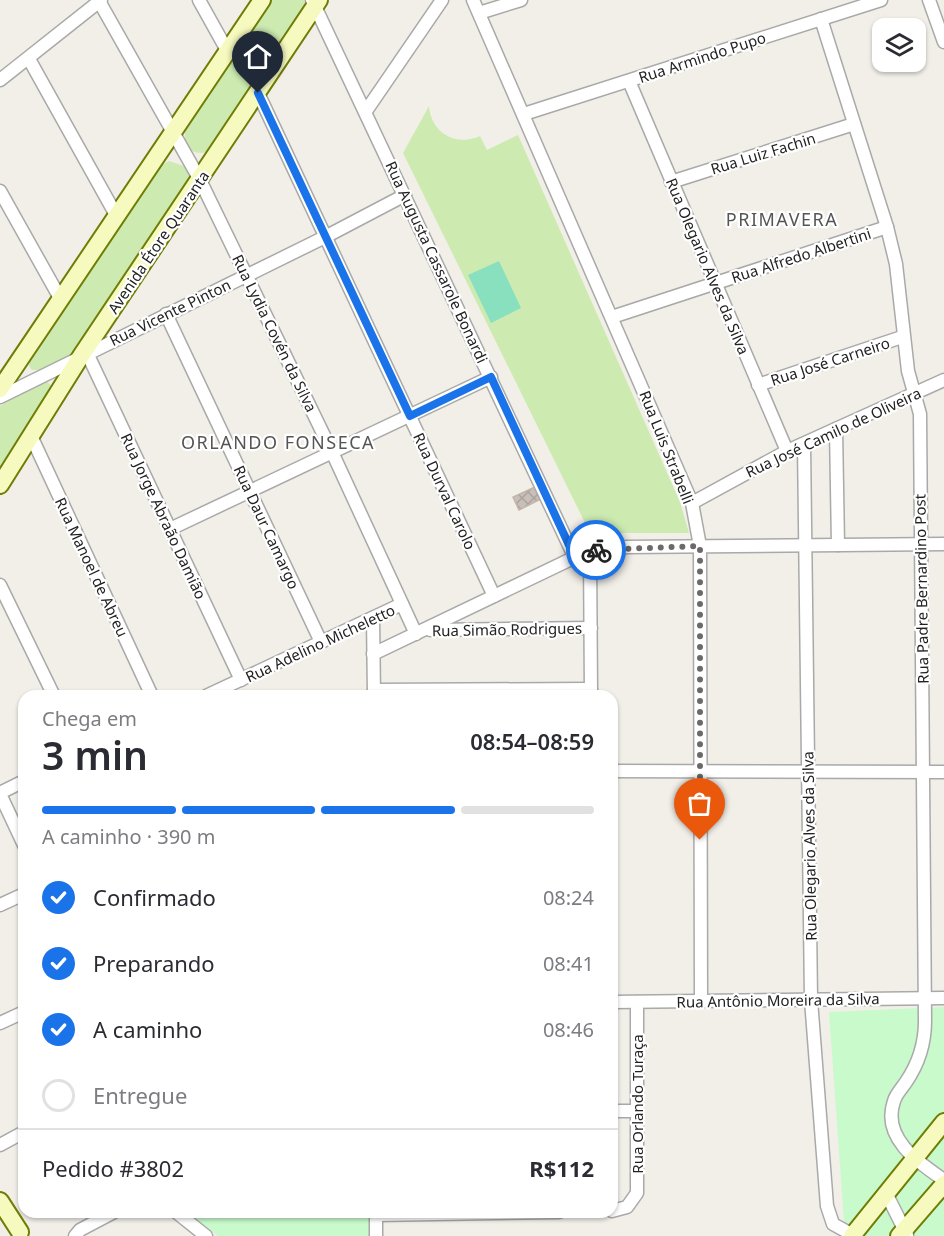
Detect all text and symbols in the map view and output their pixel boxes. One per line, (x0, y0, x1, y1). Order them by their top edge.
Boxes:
map controls (872, 18, 926, 72)
button: layers (872, 18, 926, 72)
street label: Rua Armindo Pupo (636, 27, 768, 87)
pin (232, 31, 283, 93)
icon: home (241, 40, 274, 73)
street label: Rua Luiz Fachin (708, 128, 818, 178)
street label: Rua Augusta Cassarole Bonardi (381, 158, 493, 366)
street label: Avenida Étore Quaranta (103, 167, 213, 317)
street label: Rua Olegario Alves da Silva (662, 175, 754, 357)
district label: PRIMAVERA (726, 207, 838, 231)
street label: Rua Alfredo Albertini (729, 223, 873, 287)
street label: Rua Lydia Covén da Silva (228, 251, 322, 415)
street label: Rua Vicente Pinton (106, 274, 234, 350)
street label: Rua José Carneiro (768, 332, 892, 390)
street label: Rua José Camilo de Oliveira (742, 382, 924, 482)
street label: Rua Luis Strabelli (635, 387, 699, 507)
street label: Rua Durval Carolo (409, 429, 481, 553)
street label: Rua Jorge Abraão Damião (117, 430, 211, 602)
district label: ORLANDO FONSECA (181, 430, 375, 454)
street label: Rua Daur Camargo (230, 462, 304, 592)
street label: Rua Padre Bernardino Post (909, 493, 933, 684)
street label: Rua Manoel de Abreu (51, 494, 133, 640)
courier (566, 520, 626, 580)
icon: bike (580, 534, 613, 567)
street label: Rua Adelino Micheletto (242, 600, 398, 686)
street label: Rua Simão Rodrigues (432, 618, 582, 640)
text: Chega em (42, 705, 137, 732)
text: 08:54–08:59 (470, 726, 594, 756)
text: 3 min (42, 728, 148, 781)
street label: Rua Olegario Alves da Silva (797, 751, 821, 941)
pin (674, 778, 725, 840)
icon: bag (683, 787, 716, 820)
text: A caminho · 390 m (42, 823, 215, 850)
icon: check (42, 881, 75, 914)
text: Confirmado (93, 882, 216, 912)
text: 08:24 (543, 884, 594, 911)
icon: check (42, 947, 75, 980)
text: Preparando (93, 948, 215, 978)
text: 08:41 (543, 950, 594, 977)
street label: Rua Antônio Moreira da Silva (676, 988, 880, 1012)
icon: check (42, 1013, 75, 1046)
text: A caminho (93, 1014, 202, 1044)
text: 08:46 (543, 1016, 594, 1043)
street label: Rua Orlando Turaça (627, 1034, 647, 1174)
text: Entregue (93, 1080, 187, 1110)
text: Pedido #3802 (42, 1153, 184, 1183)
text: R$112 (529, 1153, 594, 1183)

